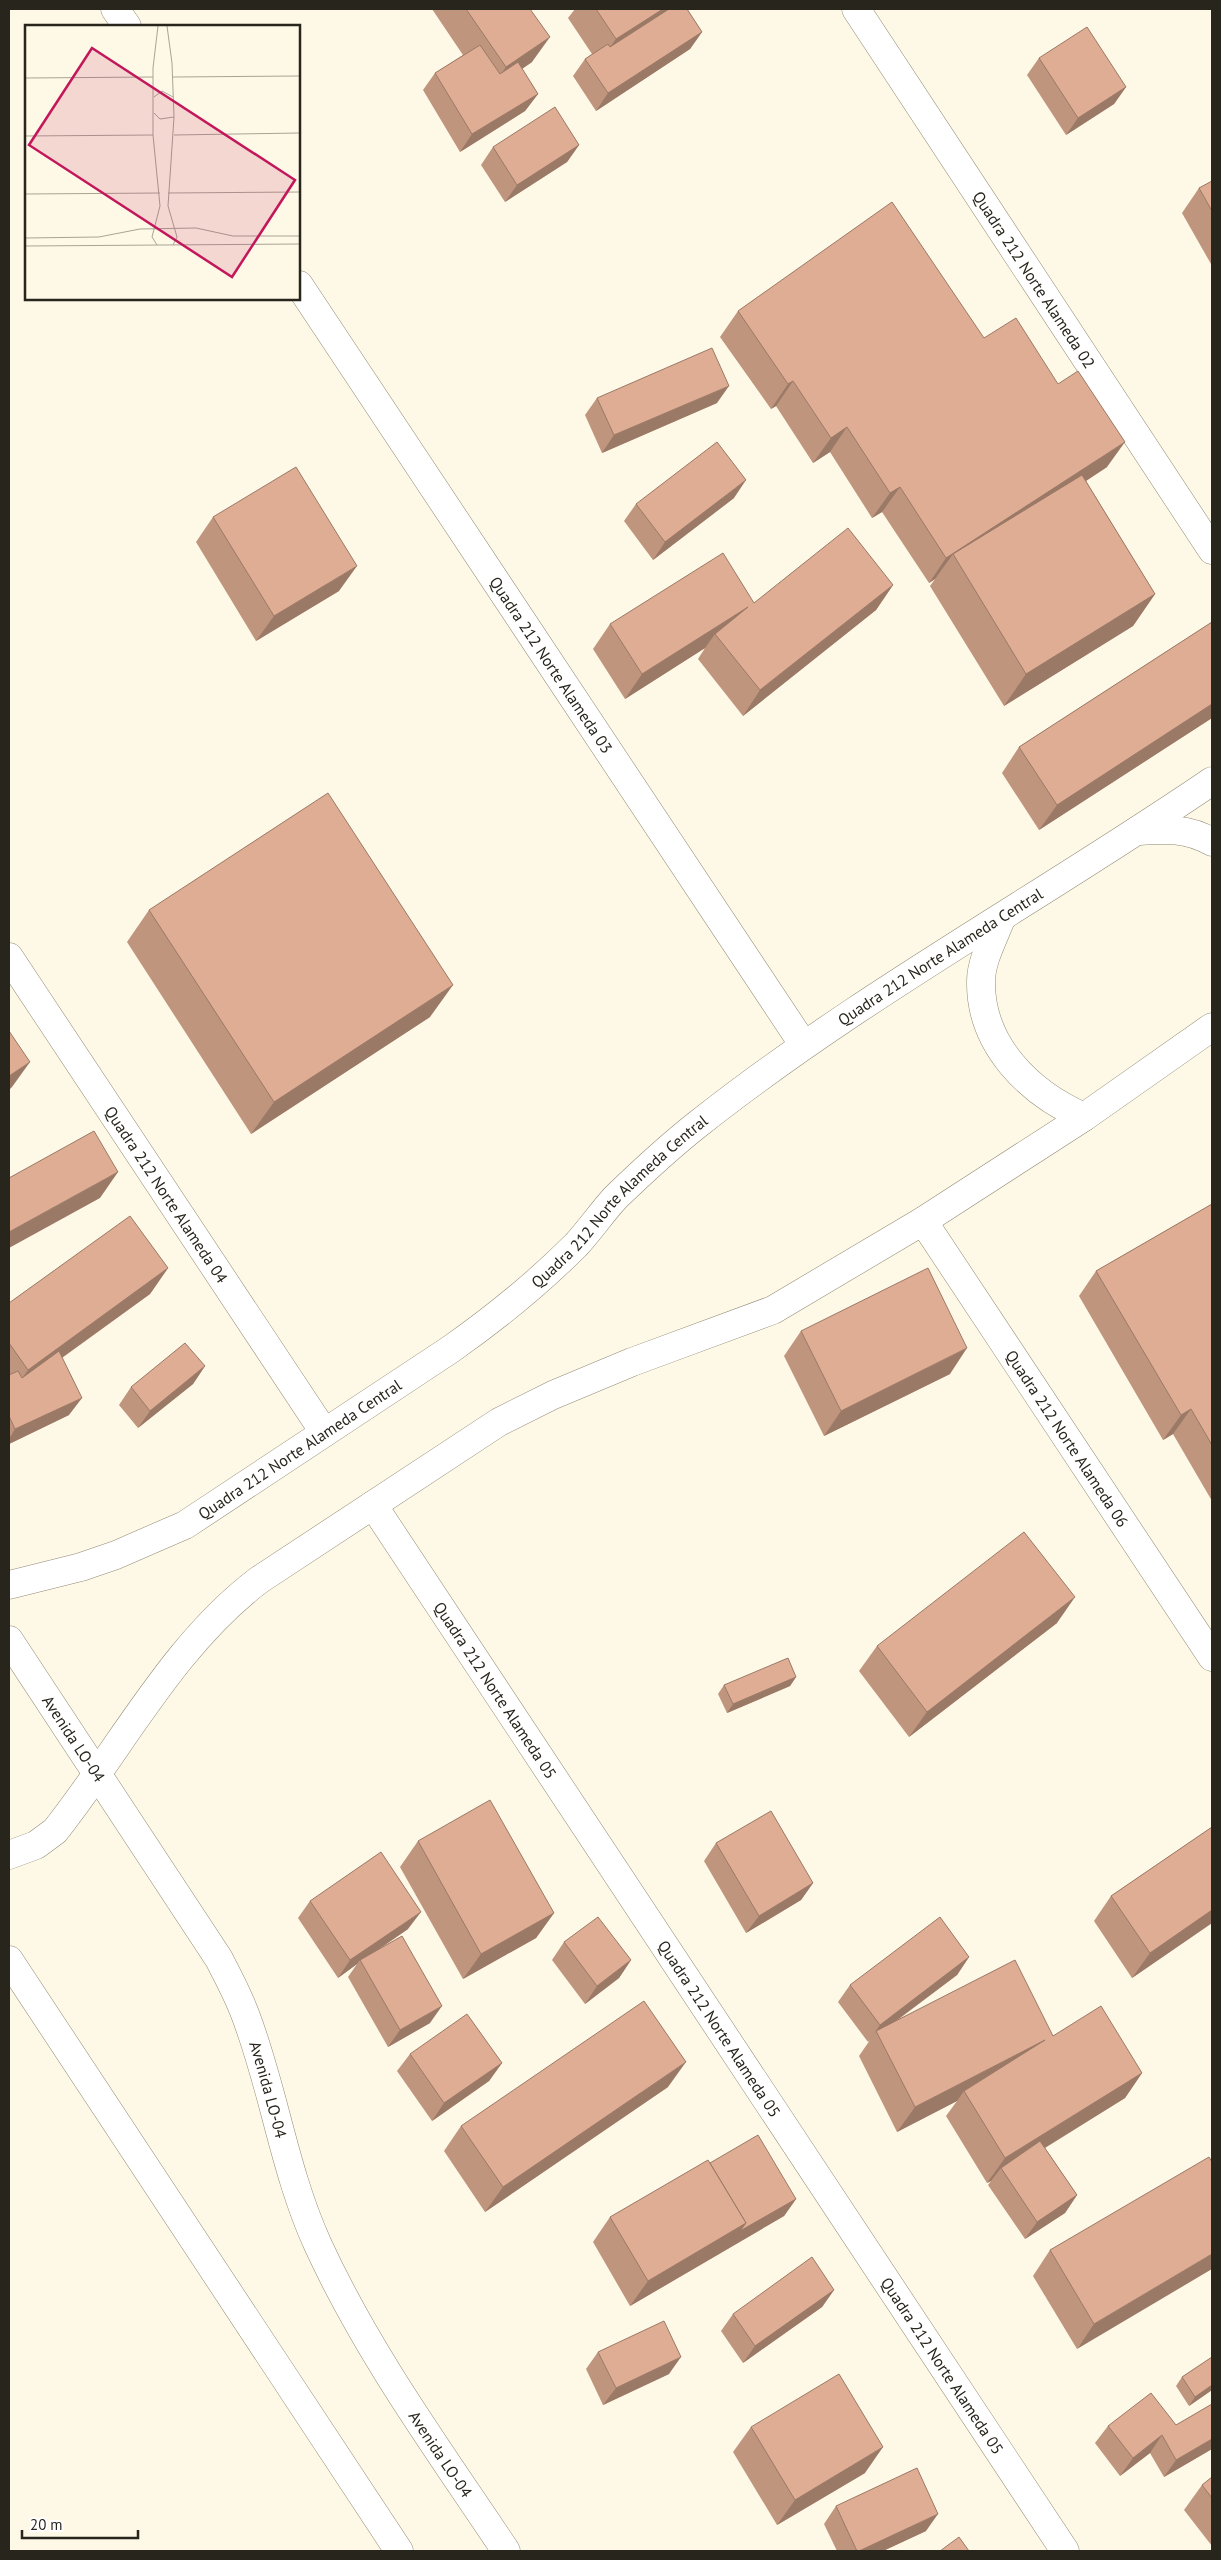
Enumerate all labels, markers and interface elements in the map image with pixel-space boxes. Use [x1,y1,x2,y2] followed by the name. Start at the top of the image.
[25,25,300,300] inset map
[969,187,1100,372] street label: Quadra 212 Norte Alameda 02
[485,573,617,757] street label: Quadra 212 Norte Alameda 03
[834,883,1047,1030] street label: Quadra 212 Norte Alameda Central
[101,1102,233,1287] street label: Quadra 212 Norte Alameda 04
[527,1110,712,1292] street label: Quadra 212 Norte Alameda Central
[1001,1346,1133,1531] street label: Quadra 212 Norte Alameda 06
[194,1374,405,1524] street label: Quadra 212 Norte Alameda Central
[430,1598,561,1782] street label: Quadra 212 Norte Alameda 05
[38,1691,110,1786] street label: Avenida LO-04
[654,1936,785,2121] street label: Quadra 212 Norte Alameda 05
[245,2039,291,2141] street label: Avenida LO-04
[877,2273,1008,2458] street label: Quadra 212 Norte Alameda 05
[405,2407,477,2501] street label: Avenida LO-04
[22,2508,139,2540] scale bar
[30,2515,63,2534] text: 20 m

